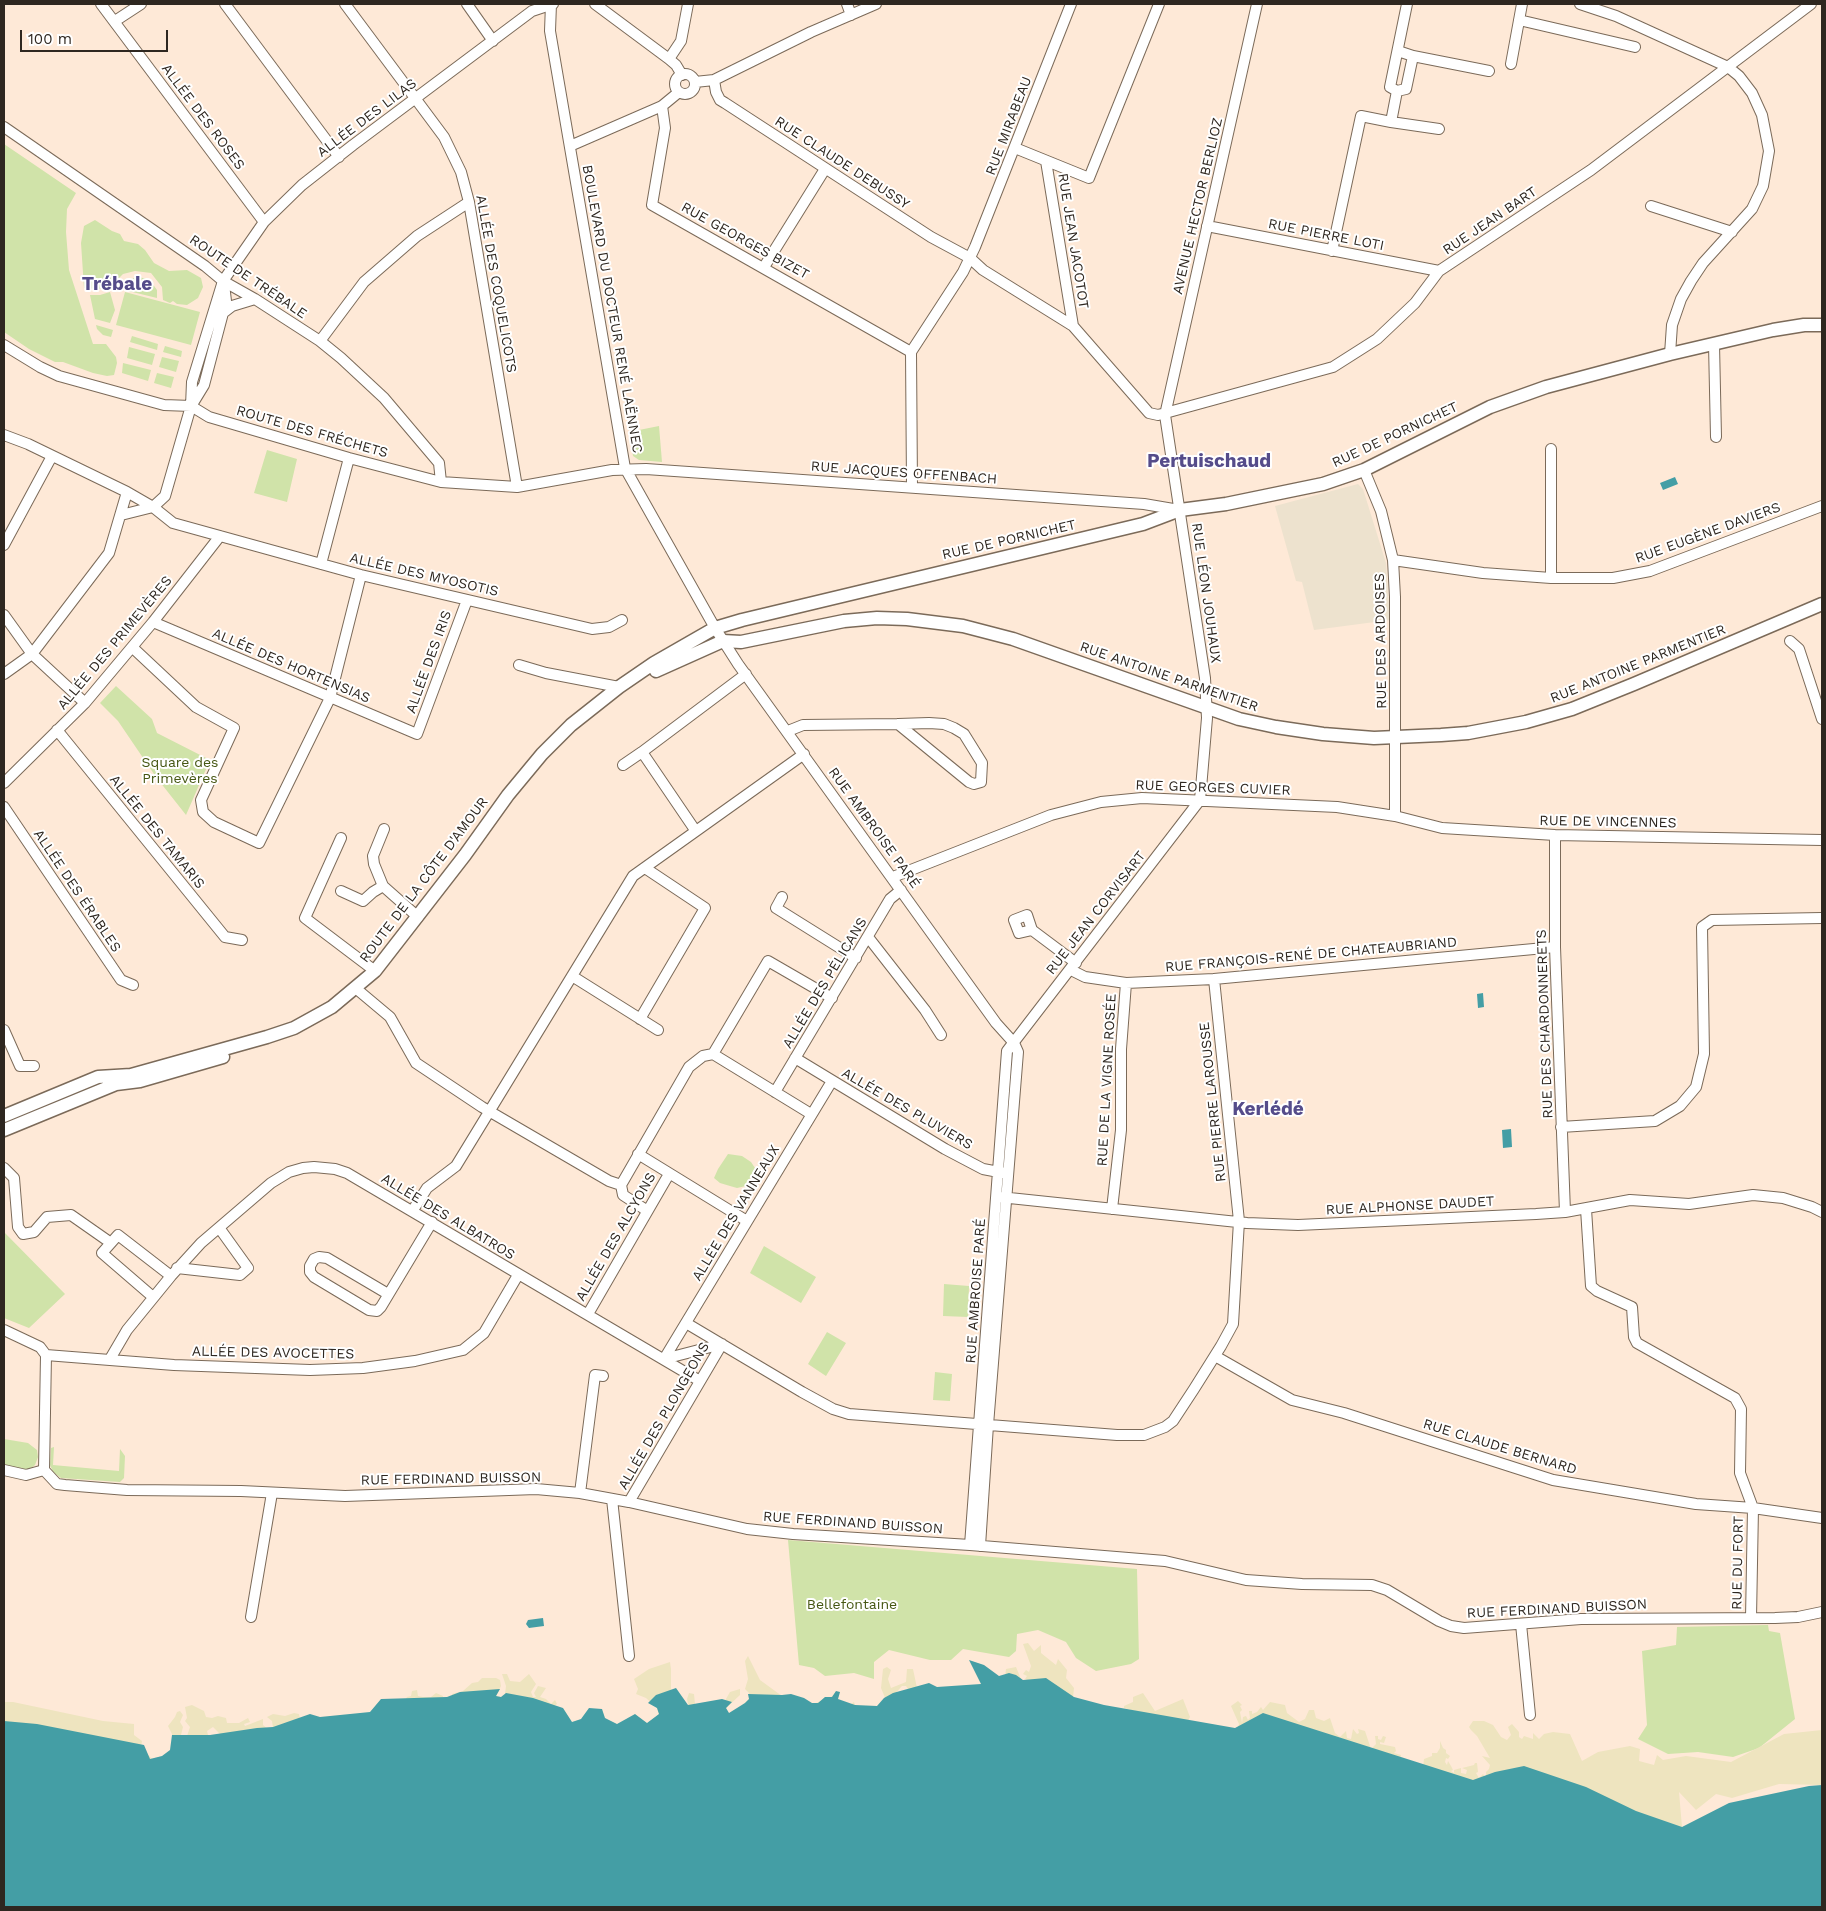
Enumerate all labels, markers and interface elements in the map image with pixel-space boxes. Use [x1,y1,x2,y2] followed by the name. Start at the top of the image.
[22,20,170,52] scale bar
[28,30,72,48] text: 100 m
[158,61,248,173] street label: ALLÉE DES ROSES
[982,74,1036,178] street label: RUE MIRABEAU
[314,75,420,161] street label: ALLÉE DES LILAS
[771,113,913,213] street label: RUE CLAUDE DEBUSSY
[1170,116,1226,296] street label: AVENUE HECTOR BERLIOZ
[578,164,646,454] street label: BOULEVARD DU DOCTEUR RENÉ LAËNNEC
[1054,172,1092,310] street label: RUE JEAN JACOTOT
[1440,183,1540,259] street label: RUE JEAN BART
[472,194,520,374] street label: ALLÉE DES COQUELICOTS
[678,199,812,283] street label: RUE GEORGES BIZET
[1267,216,1385,254] street label: RUE PIERRE LOTI
[186,232,310,322] street label: ROUTE DE TRÉBALE
[82,273,152,295] district label: Trébale
[1329,398,1461,472] street label: RUE DE PORNICHET
[234,402,390,462] street label: ROUTE DES FRÉCHETS
[1147,450,1271,472] district label: Pertuischaud
[810,458,998,488] street label: RUE JACQUES OFFENBACH
[1633,499,1783,567] street label: RUE EUGÈNE DAVIERS
[940,516,1078,564] street label: RUE DE PORNICHET
[1188,522,1224,664] street label: RUE LÉON JOUHAUX
[348,550,500,600] street label: ALLÉE DES MYOSOTIS
[54,573,176,713] street label: ALLÉE DES PRIMEVÈRES
[1371,573,1391,709] street label: RUE DES ARDOISES
[403,608,455,716] street label: ALLÉE DES IRIS
[1548,621,1728,707] street label: RUE ANTOINE PARMENTIER
[209,625,373,707] street label: ALLÉE DES HORTENSIAS
[1078,639,1260,715] street label: RUE ANTOINE PARMENTIER
[142,755,218,788] park label: Square des Primevères
[825,764,923,892] street label: RUE AMBROISE PARÉ
[106,772,208,892] street label: ALLÉE DES TAMARIS
[1135,777,1291,799] street label: RUE GEORGES CUVIER
[356,794,492,966] street label: ROUTE DE LA CÔTE D'AMOUR
[1539,812,1677,832] street label: RUE DE VINCENNES
[30,826,124,956] street label: ALLÉE DES ÉRABLES
[1043,848,1149,978] street label: RUE JEAN CORVISART
[779,915,871,1051] street label: ALLÉE DES PÉLICANS
[1533,929,1557,1119] street label: RUE DES CHARDONNERETS
[1164,934,1458,976] street label: RUE FRANÇOIS-RENÉ DE CHATEAUBRIAND
[1094,993,1120,1167] street label: RUE DE LA VIGNE ROSÉE
[1196,1021,1230,1183] street label: RUE PIERRE LAROUSSE
[839,1065,975,1153] street label: ALLÉE DES PLUVIERS
[1232,1098,1304,1120] district label: Kerlédé
[689,1142,783,1284] street label: ALLÉE DES VANNEAUX
[378,1170,518,1264] street label: ALLÉE DES ALBATROS
[572,1170,660,1304] street label: ALLÉE DES ALCYONS
[1325,1193,1495,1219] street label: RUE ALPHONSE DAUDET
[963,1218,989,1364] street label: RUE AMBROISE PARÉ
[615,1339,713,1493] street label: ALLÉE DES PLONGEONS
[192,1343,354,1363] street label: ALLÉE DES AVOCETTES
[1421,1416,1579,1478] street label: RUE CLAUDE BERNARD
[361,1469,541,1489] street label: RUE FERDINAND BUISSON
[762,1508,944,1538] street label: RUE FERDINAND BUISSON
[1729,1516,1747,1610] street label: RUE DU FORT
[1466,1596,1648,1622] street label: RUE FERDINAND BUISSON
[807,1597,897,1613] park label: Bellefontaine

